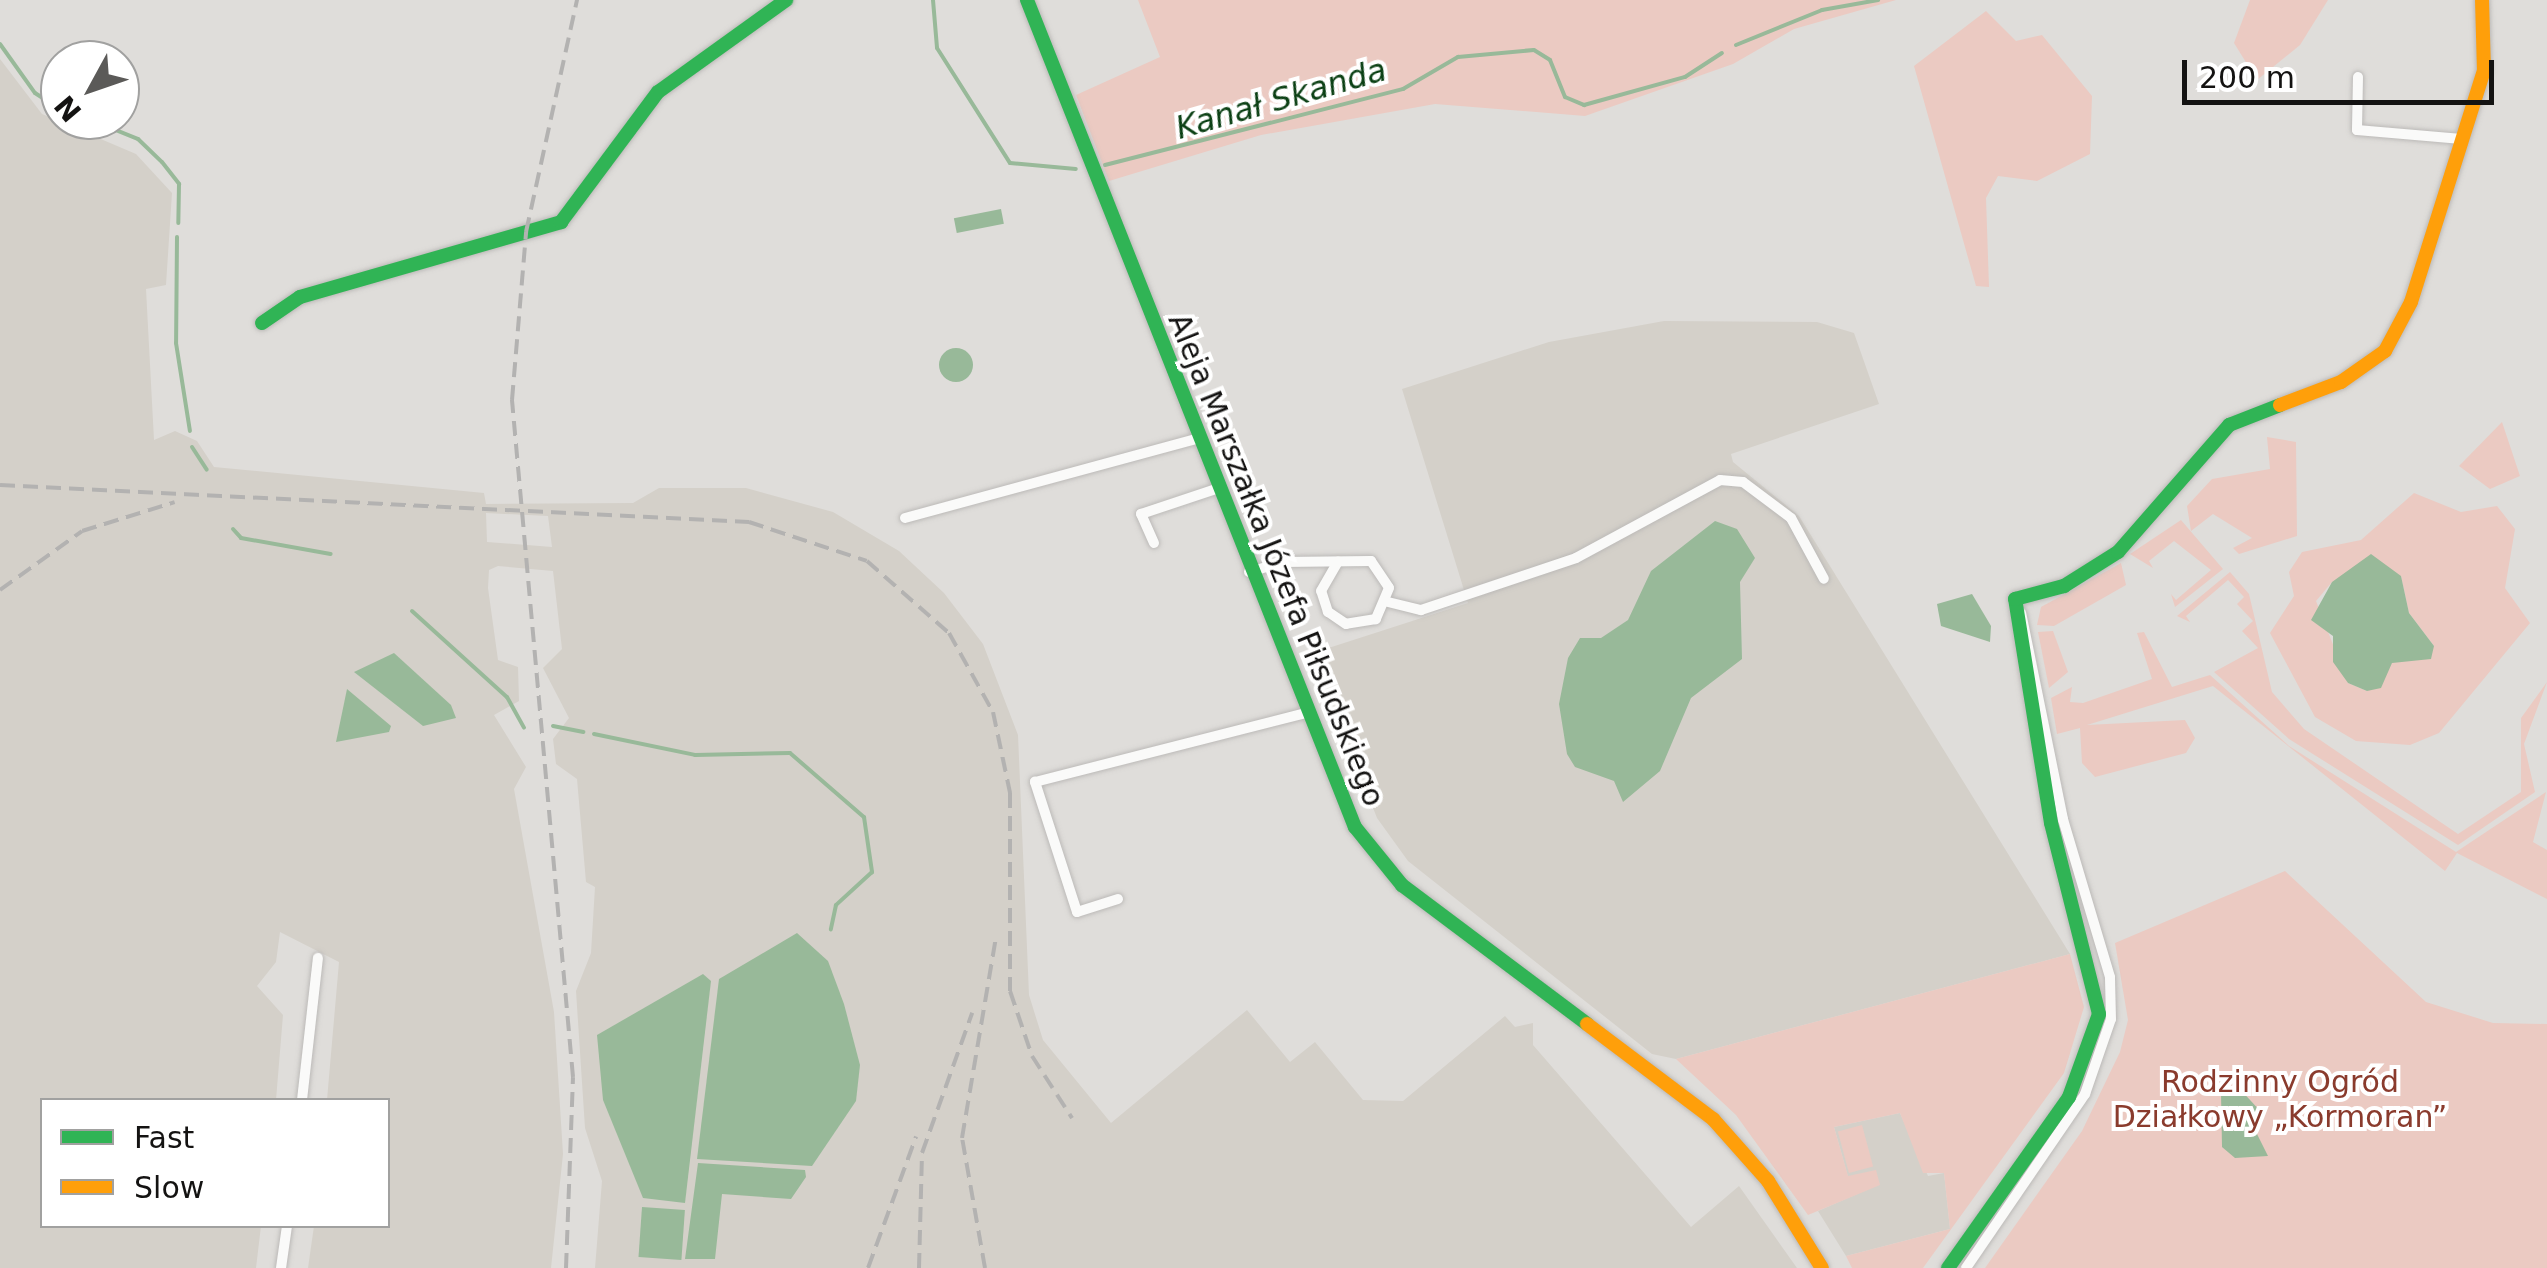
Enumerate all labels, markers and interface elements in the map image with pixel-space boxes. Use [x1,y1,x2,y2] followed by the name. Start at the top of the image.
[40,40,140,140] north arrow
[2187,40,2500,102] scale bar
[1171,51,1391,147] water label: Kanał Skanda
[2199,60,2295,95] text: 200 m
[48,89,88,128] text: N
[1160,308,1392,812] street label: Aleja Marszałka Józefa Piłsudskiego
[2113,1064,2447,1134] park label: Rodzinny Ogród Działkowy „Kormoran”
[40,1098,390,1228] legend
[134,1120,194,1155] text: Fast
[134,1170,204,1205] text: Slow

